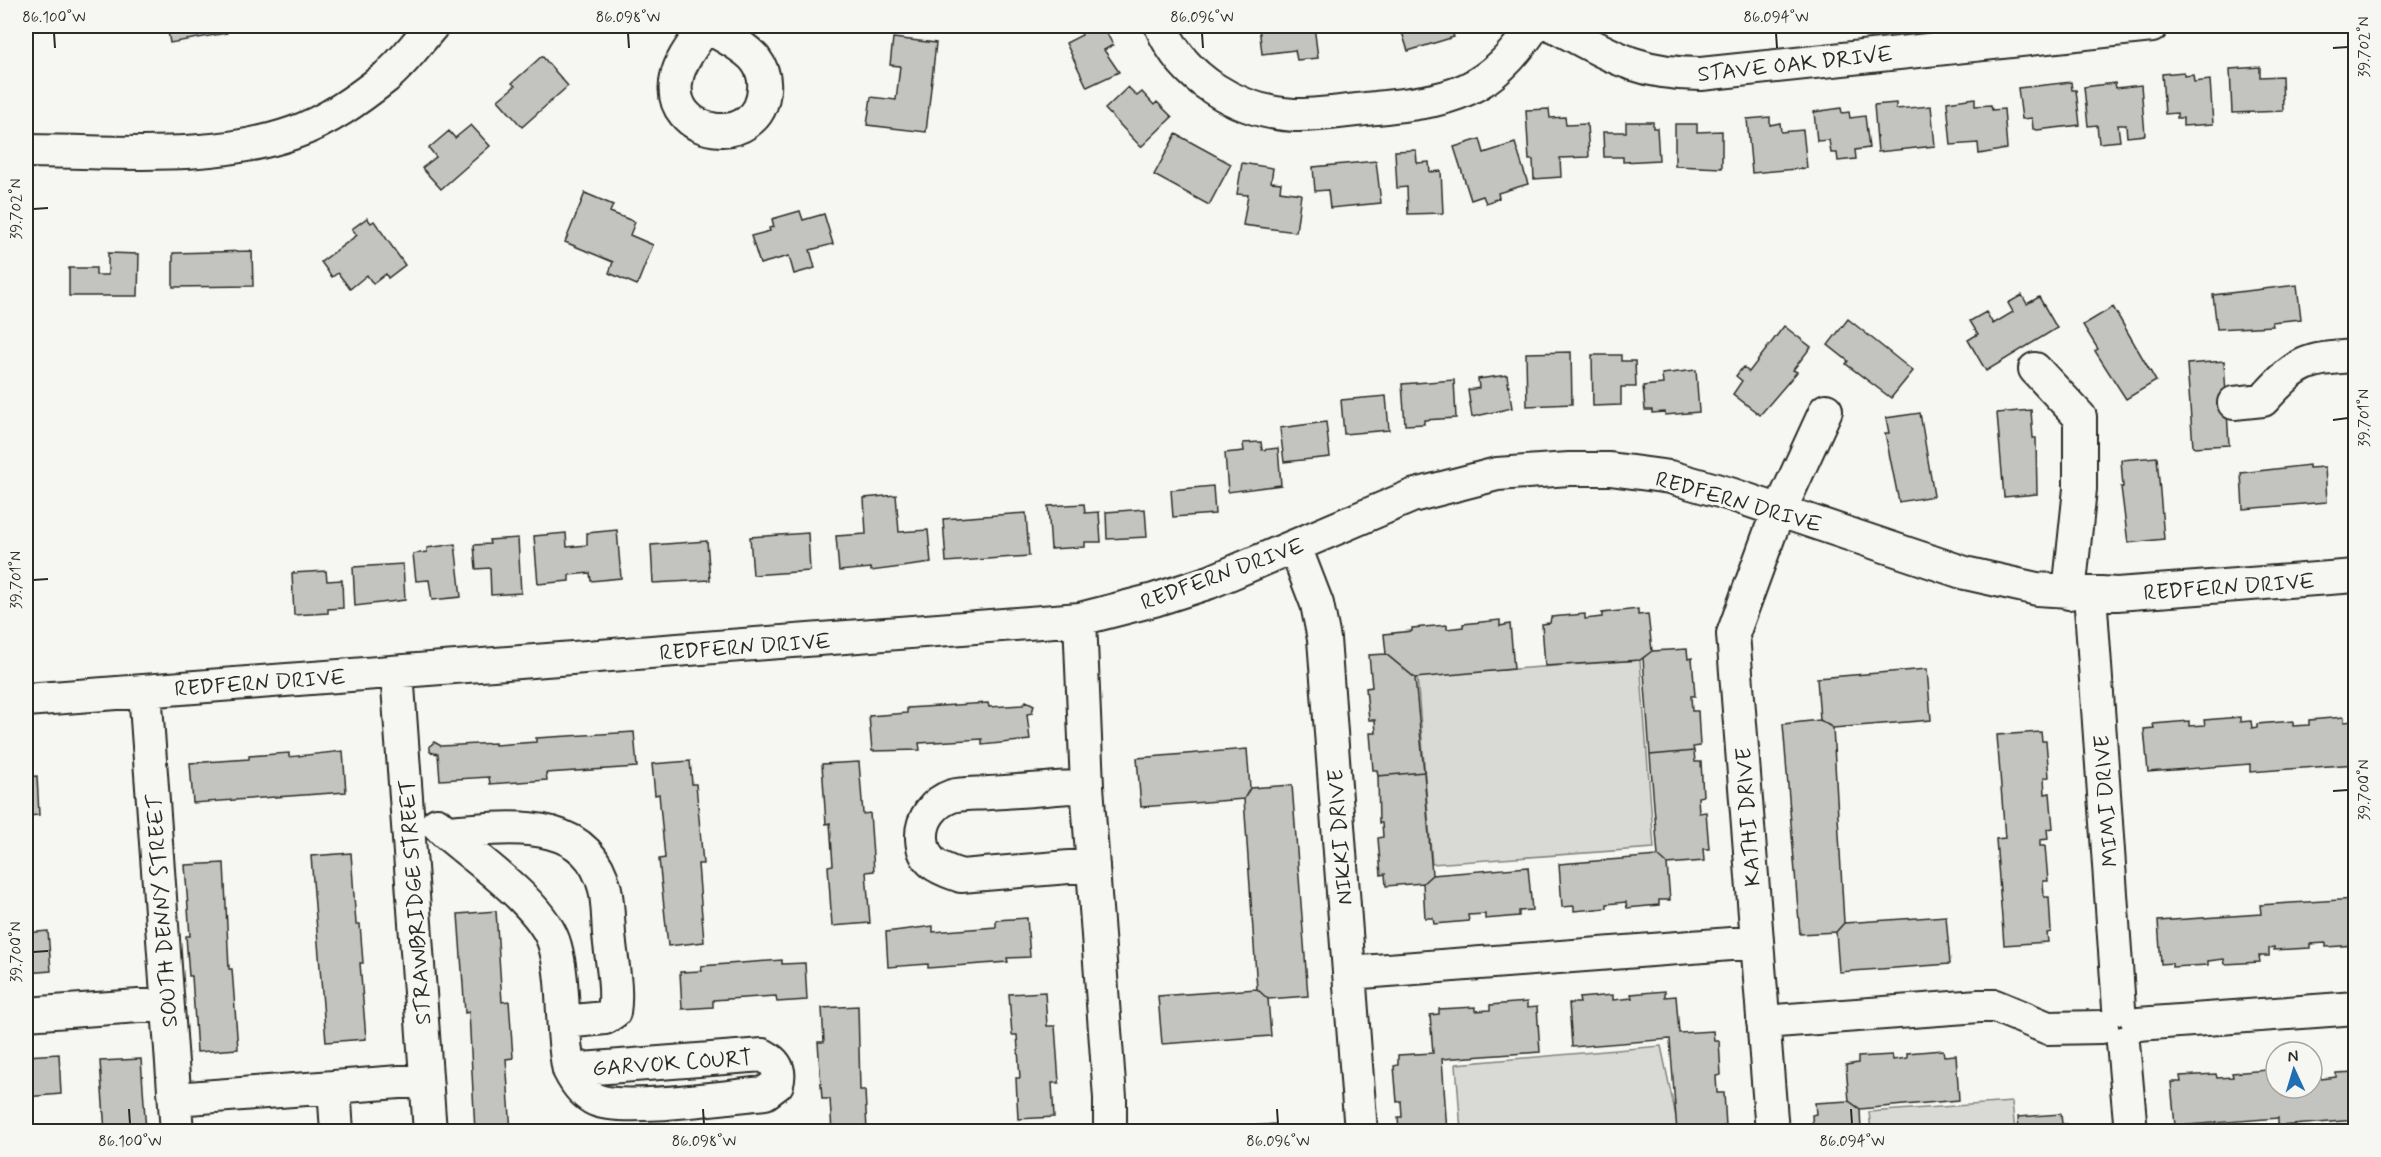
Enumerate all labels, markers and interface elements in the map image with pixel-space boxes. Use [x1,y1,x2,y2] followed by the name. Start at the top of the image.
[22,8,86,28] text: 86.100°W
[596,8,660,28] text: 86.098°W
[1170,8,1234,28] text: 86.096°W
[1743,8,1809,28] text: 86.094°W
[2355,17,2375,77] text: 39.702°N
[1696,41,1894,89] street label: STAVE OAK DRIVE
[7,179,27,239] text: 39.702°N
[2355,389,2375,447] text: 39.701°N
[1652,466,1825,540] street label: REDFERN DRIVE
[1137,532,1308,617] street label: REDFERN DRIVE
[7,551,27,609] text: 39.701°N
[2143,568,2316,608] street label: REDFERN DRIVE
[659,628,832,668] street label: REDFERN DRIVE
[174,664,347,704] street label: REDFERN DRIVE
[2088,734,2126,868] street label: MIMI DRIVE
[1730,746,1768,887] street label: KATHI DRIVE
[2355,759,2375,821] text: 39.700°N
[1322,768,1360,906] street label: NIKKI DRIVE
[393,778,439,1026] street label: STRAWBRIDGE STREET
[141,792,185,1028] street label: SOUTH DENNY STREET
[7,921,27,983] text: 39.700°N
[2264,1040,2324,1100] north arrow
[591,1044,753,1084] street label: GARVOK COURT
[2287,1046,2299,1067] text: N
[98,1132,162,1152] text: 86.100°W
[672,1132,736,1152] text: 86.098°W
[1246,1132,1310,1152] text: 86.096°W
[1819,1132,1885,1152] text: 86.094°W

